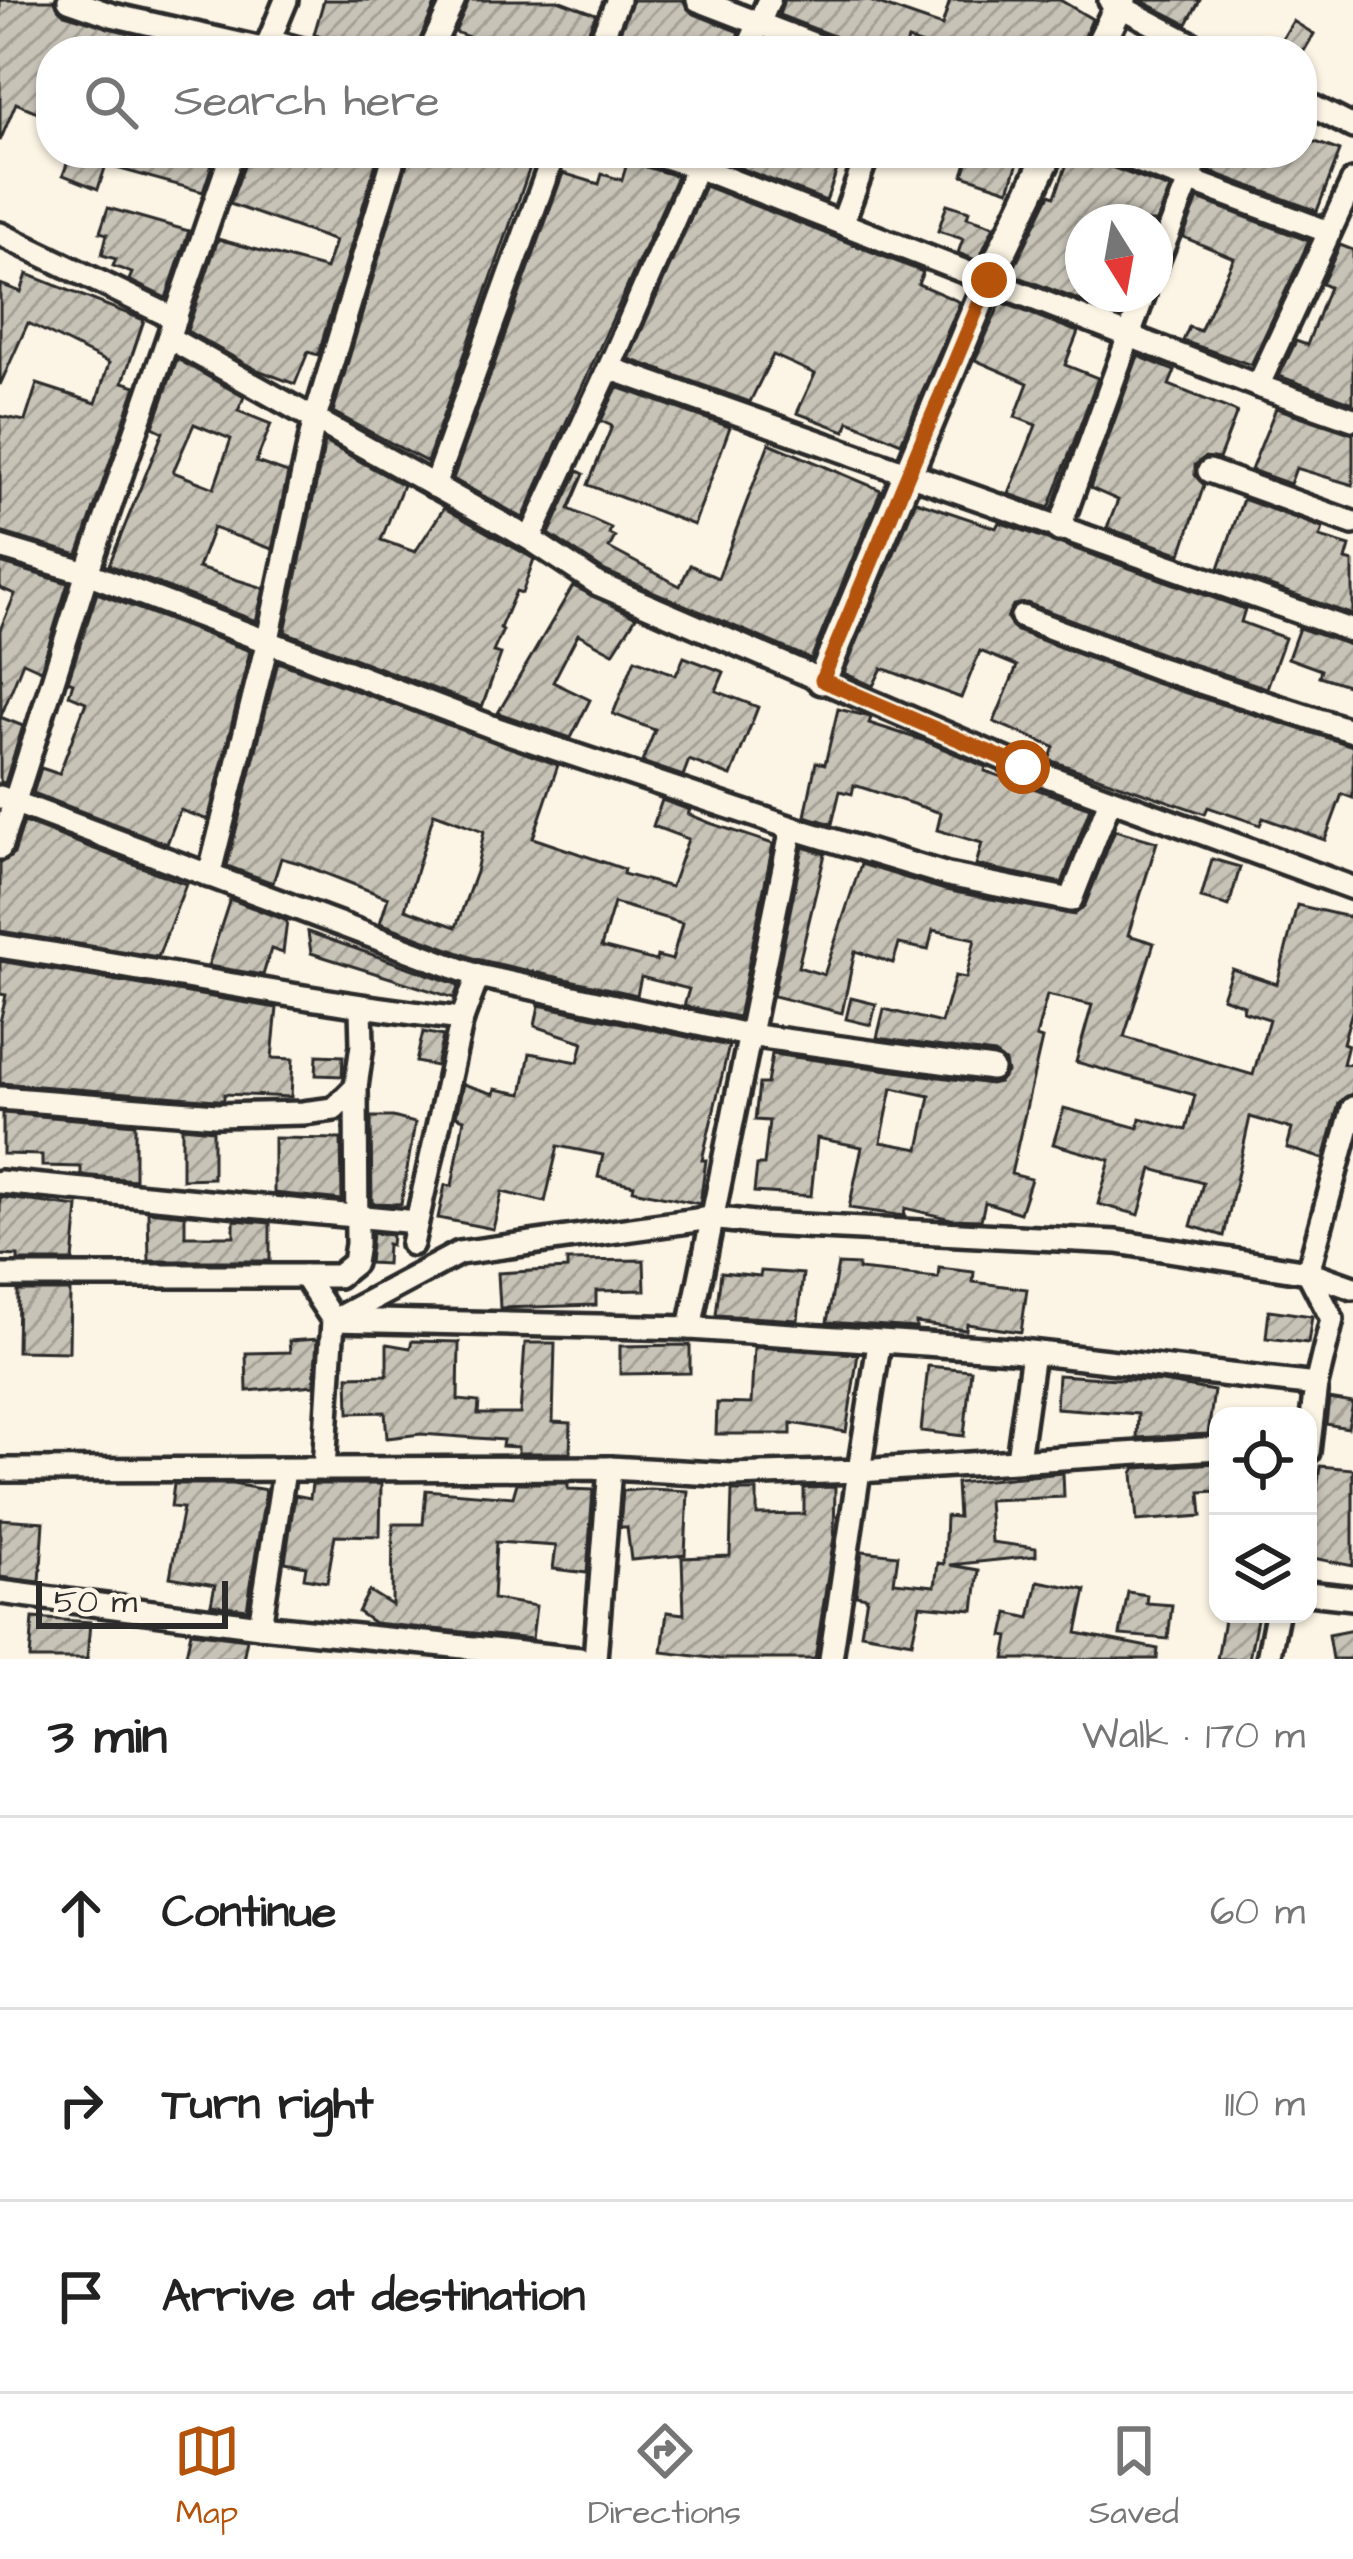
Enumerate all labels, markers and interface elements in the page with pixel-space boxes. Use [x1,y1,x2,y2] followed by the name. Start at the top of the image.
[36,36,1317,168] search box
[78,69,144,135] icon: search
[174,71,440,133] text: Search here
[1065,204,1173,312] north arrow
[962,253,1016,307] route end
[996,740,1050,794] route start
[1209,1407,1317,1623] map controls
[1209,1407,1317,1515] button: locate
[1209,1515,1317,1623] button: layers
[36,1575,228,1628] scale bar
[54,1579,137,1625] text: 50 m
[48,1702,167,1773] text: 3 min
[1082,1710,1305,1764] text: Walk · 170 m
[48,1880,114,1946] icon: ahead
[162,1882,336,1944] text: Continue
[1210,1886,1305,1940] text: 60 m
[48,2072,114,2138] icon: right
[162,2074,374,2136] text: Turn right
[1224,2078,1305,2132] text: 110 m
[48,2264,114,2330] icon: arrive
[162,2266,585,2328] text: Arrive at destination
[174,2418,240,2536] tab: Map
[588,2418,741,2536] tab: Directions
[1089,2418,1179,2536] tab: Saved

